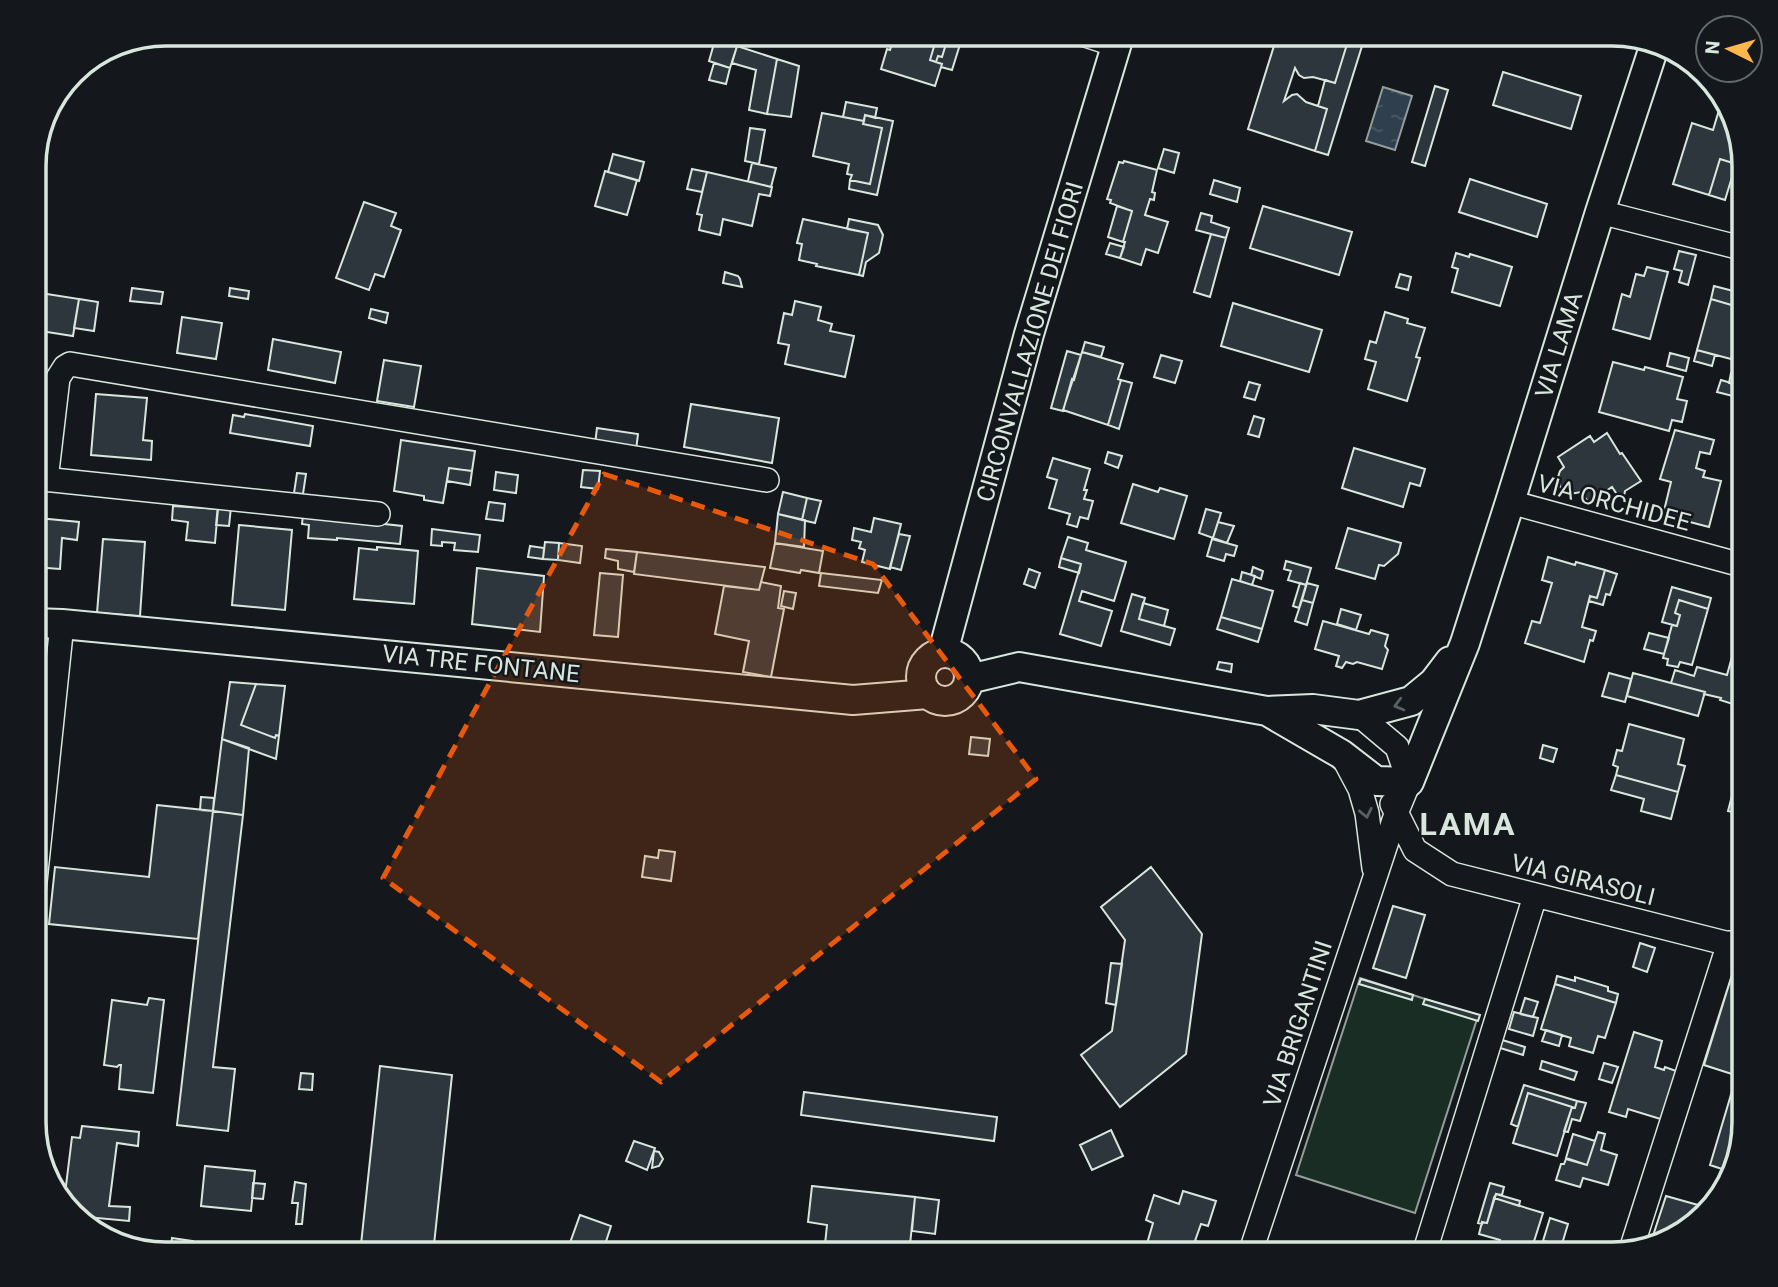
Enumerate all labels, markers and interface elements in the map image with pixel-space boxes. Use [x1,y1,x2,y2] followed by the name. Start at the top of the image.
[1694,14,1764,84] north arrow
[1701,40,1725,55] text: N
[971,179,1089,505] street label: CIRCONVALLAZIONE DEI FIORI
[1530,288,1588,401] street label: VIA LAMA
[1534,469,1694,537] street label: VIA ORCHIDEE
[381,640,581,688] street label: VIA TRE FONTANE
[1393,697,1405,711] one-way arrow
[1420,805,1516,843] district label: LAMA
[1357,806,1372,818] one-way arrow
[1508,849,1658,911] street label: VIA GIRASOLI
[1258,937,1338,1111] street label: VIA BRIGANTINI

